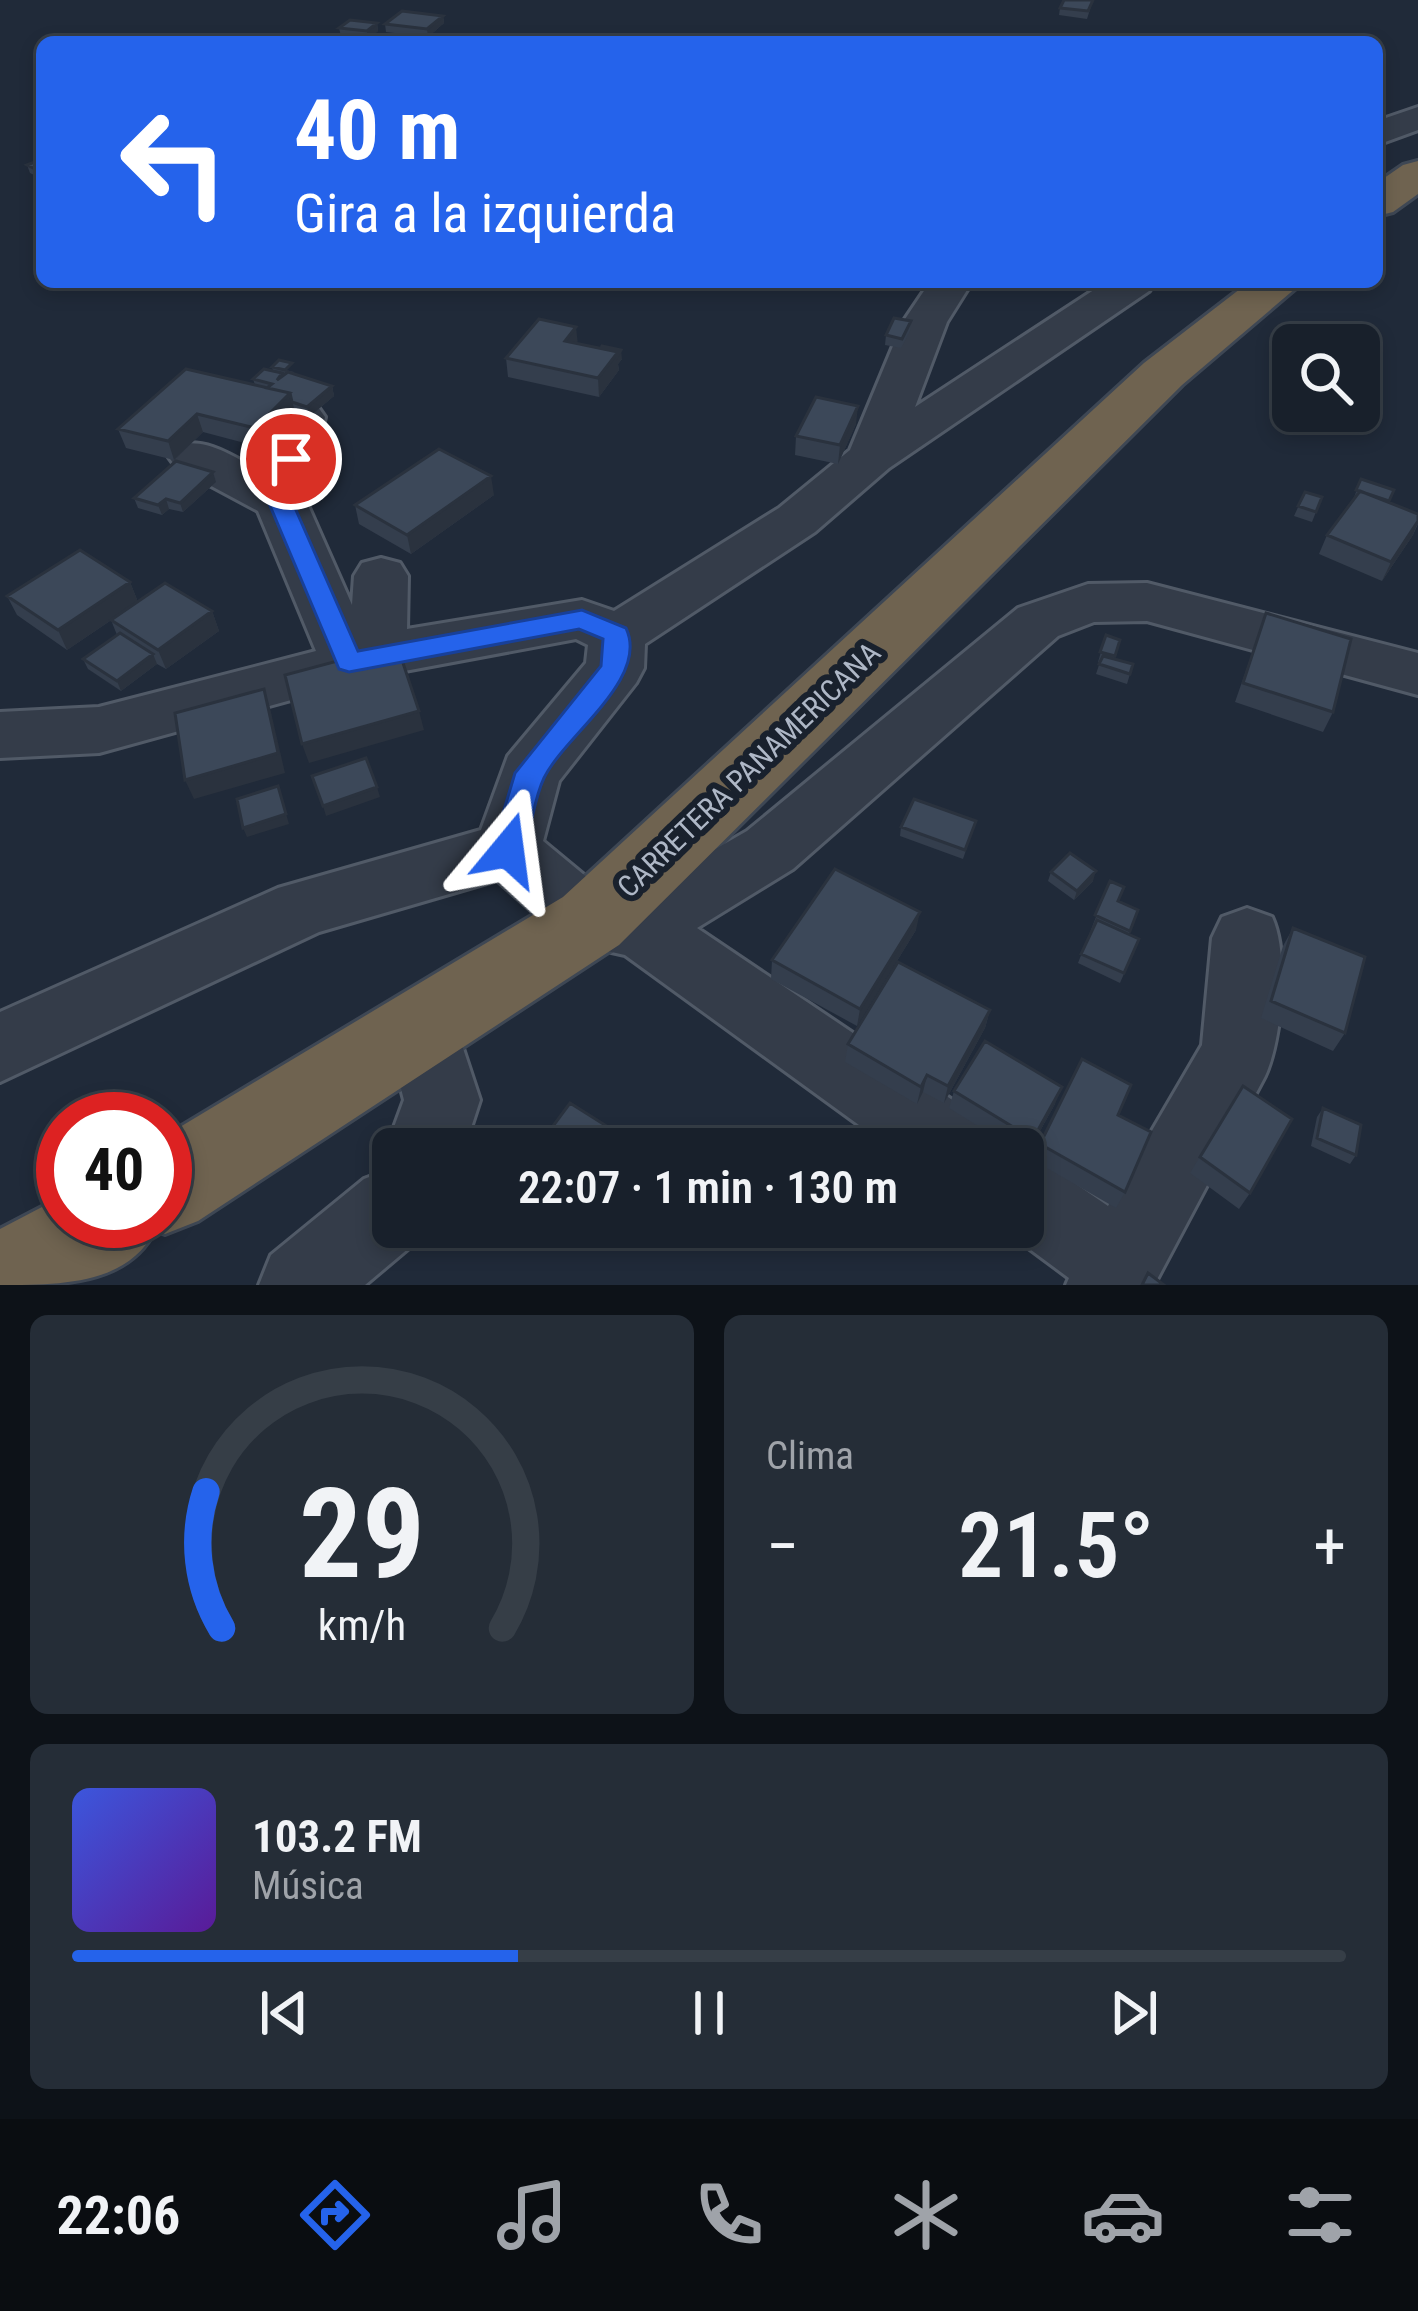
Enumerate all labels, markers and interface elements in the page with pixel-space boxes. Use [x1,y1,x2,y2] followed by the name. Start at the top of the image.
[294,81,461,180] text: 40 m
[96,84,252,240] icon: left
[294,182,676,245] text: Gira a la izquierda
[1272,324,1380,432] map controls
[1272,324,1380,432] button: search
[240,408,342,510] pin
[258,426,324,492] icon: arrive
[610,635,887,904] street label: CARRETERA PANAMERICANA
[445,787,571,913] position arrow
[36,1092,192,1248] speed limit sign: 40
[518,1161,898,1214] text: 22:07 · 1 min · 130 m
[766,1433,854,1479] text: Clima
[299,1461,425,1607] text: 29
[958,1494,1154,1599] text: 21.5°
[766,1508,799,1585] text: −
[1313,1508,1346,1585] text: +
[318,1599,406,1649] text: km/h
[252,1810,422,1863] text: 103.2 FM
[252,1863,364,1909] text: Música
[251,1980,317,2046] icon: previous
[676,1980,742,2046] icon: pause
[1101,1980,1167,2046] icon: next
[293,2173,377,2257] icon: directions
[490,2173,574,2257] icon: music
[687,2173,771,2257] icon: phone
[884,2173,968,2257] icon: climate
[1081,2173,1165,2257] icon: car
[1278,2173,1362,2257] icon: filters
[56,2184,180,2247] text: 22:06

